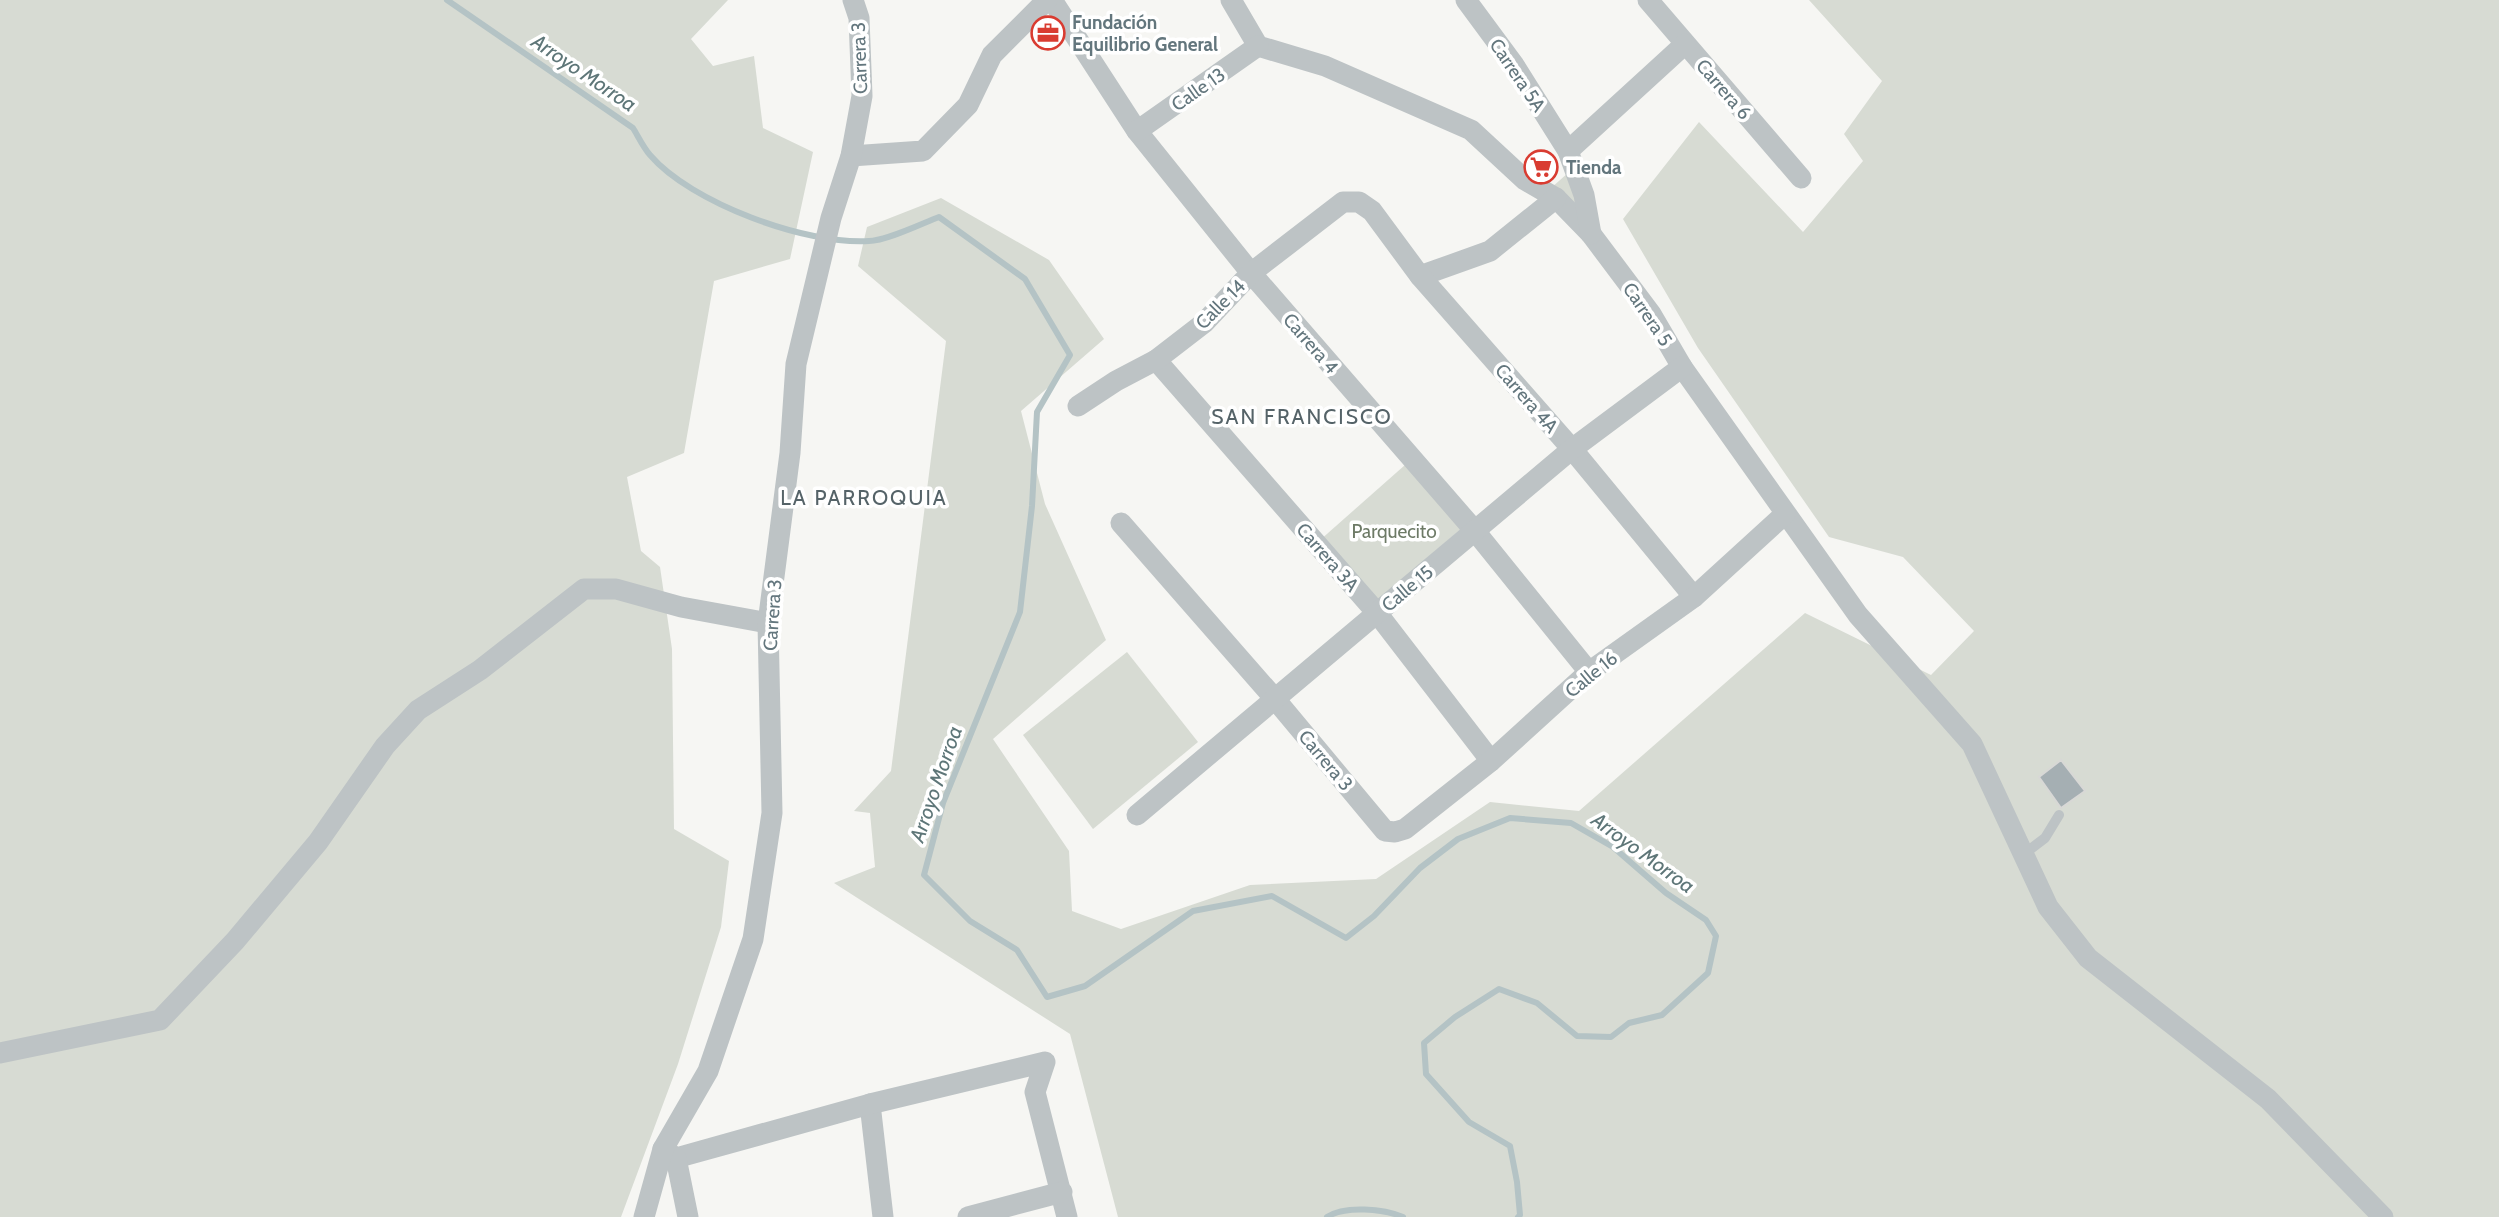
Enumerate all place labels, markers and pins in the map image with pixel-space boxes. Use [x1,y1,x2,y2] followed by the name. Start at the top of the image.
[1072,11,1218,56] place label: Fundación Equilibrio General
[1029,14,1067,52] office icon: Fundación Equilibrio General
[1522,148,1560,186] supermarket icon: Tienda
[1566,156,1622,179] place label: Tienda

